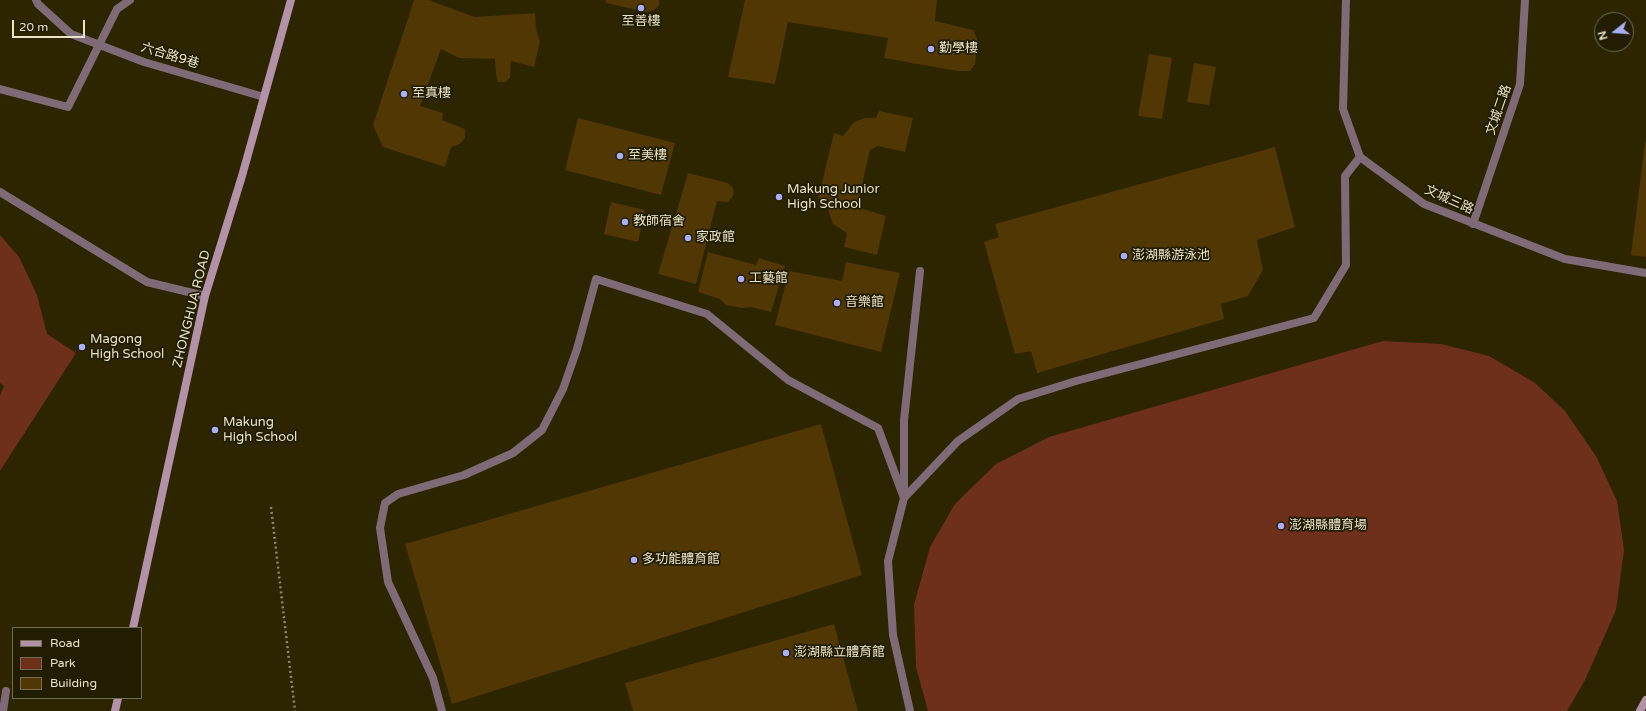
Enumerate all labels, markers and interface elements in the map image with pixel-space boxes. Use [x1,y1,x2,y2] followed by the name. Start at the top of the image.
[636,3,646,13] marker: 至善樓
[14,12,87,38] scale bar
[1594,12,1634,52] north arrow
[622,14,660,30] place label: 至善樓
[19,20,48,34] text: 20 m
[1595,29,1611,41] text: N
[139,40,201,72] street label: 六合路9巷
[939,41,978,57] place label: 勤學樓
[926,44,936,54] marker: 勤學樓
[1483,83,1515,137] street label: 文城二路
[412,86,451,102] place label: 至真樓
[399,89,409,99] marker: 至真樓
[628,148,667,164] place label: 至美樓
[615,151,625,161] marker: 至美樓
[787,182,879,213] place label: Makung Junior High School
[1422,182,1476,218] street label: 文城三路
[774,192,784,202] marker: Makung Junior High School
[633,214,685,230] place label: 教師宿舍
[620,217,630,227] marker: 教師宿舍
[696,230,735,246] place label: 家政館
[683,233,693,243] marker: 家政館
[1132,248,1210,264] place label: 澎湖縣游泳池
[170,249,214,369] street label: ZHONGHUA ROAD
[1119,251,1129,261] marker: 澎湖縣游泳池
[749,271,788,287] place label: 工藝館
[736,274,746,284] marker: 工藝館
[845,295,884,311] place label: 音樂館
[832,298,842,308] marker: 音樂館
[90,332,164,363] place label: Magong High School
[77,342,87,352] marker: Magong High School
[223,415,297,446] place label: Makung High School
[210,425,220,435] marker: Makung High School
[1289,518,1367,534] place label: 澎湖縣體育場
[1276,521,1286,531] marker: 澎湖縣體育場
[642,552,720,568] place label: 多功能體育館
[629,555,639,565] marker: 多功能體育館
[12,627,142,699] legend
[50,636,80,650] text: Road
[794,645,885,661] place label: 澎湖縣立體育館
[781,648,791,658] marker: 澎湖縣立體育館
[50,656,76,670] text: Park
[50,676,97,690] text: Building

